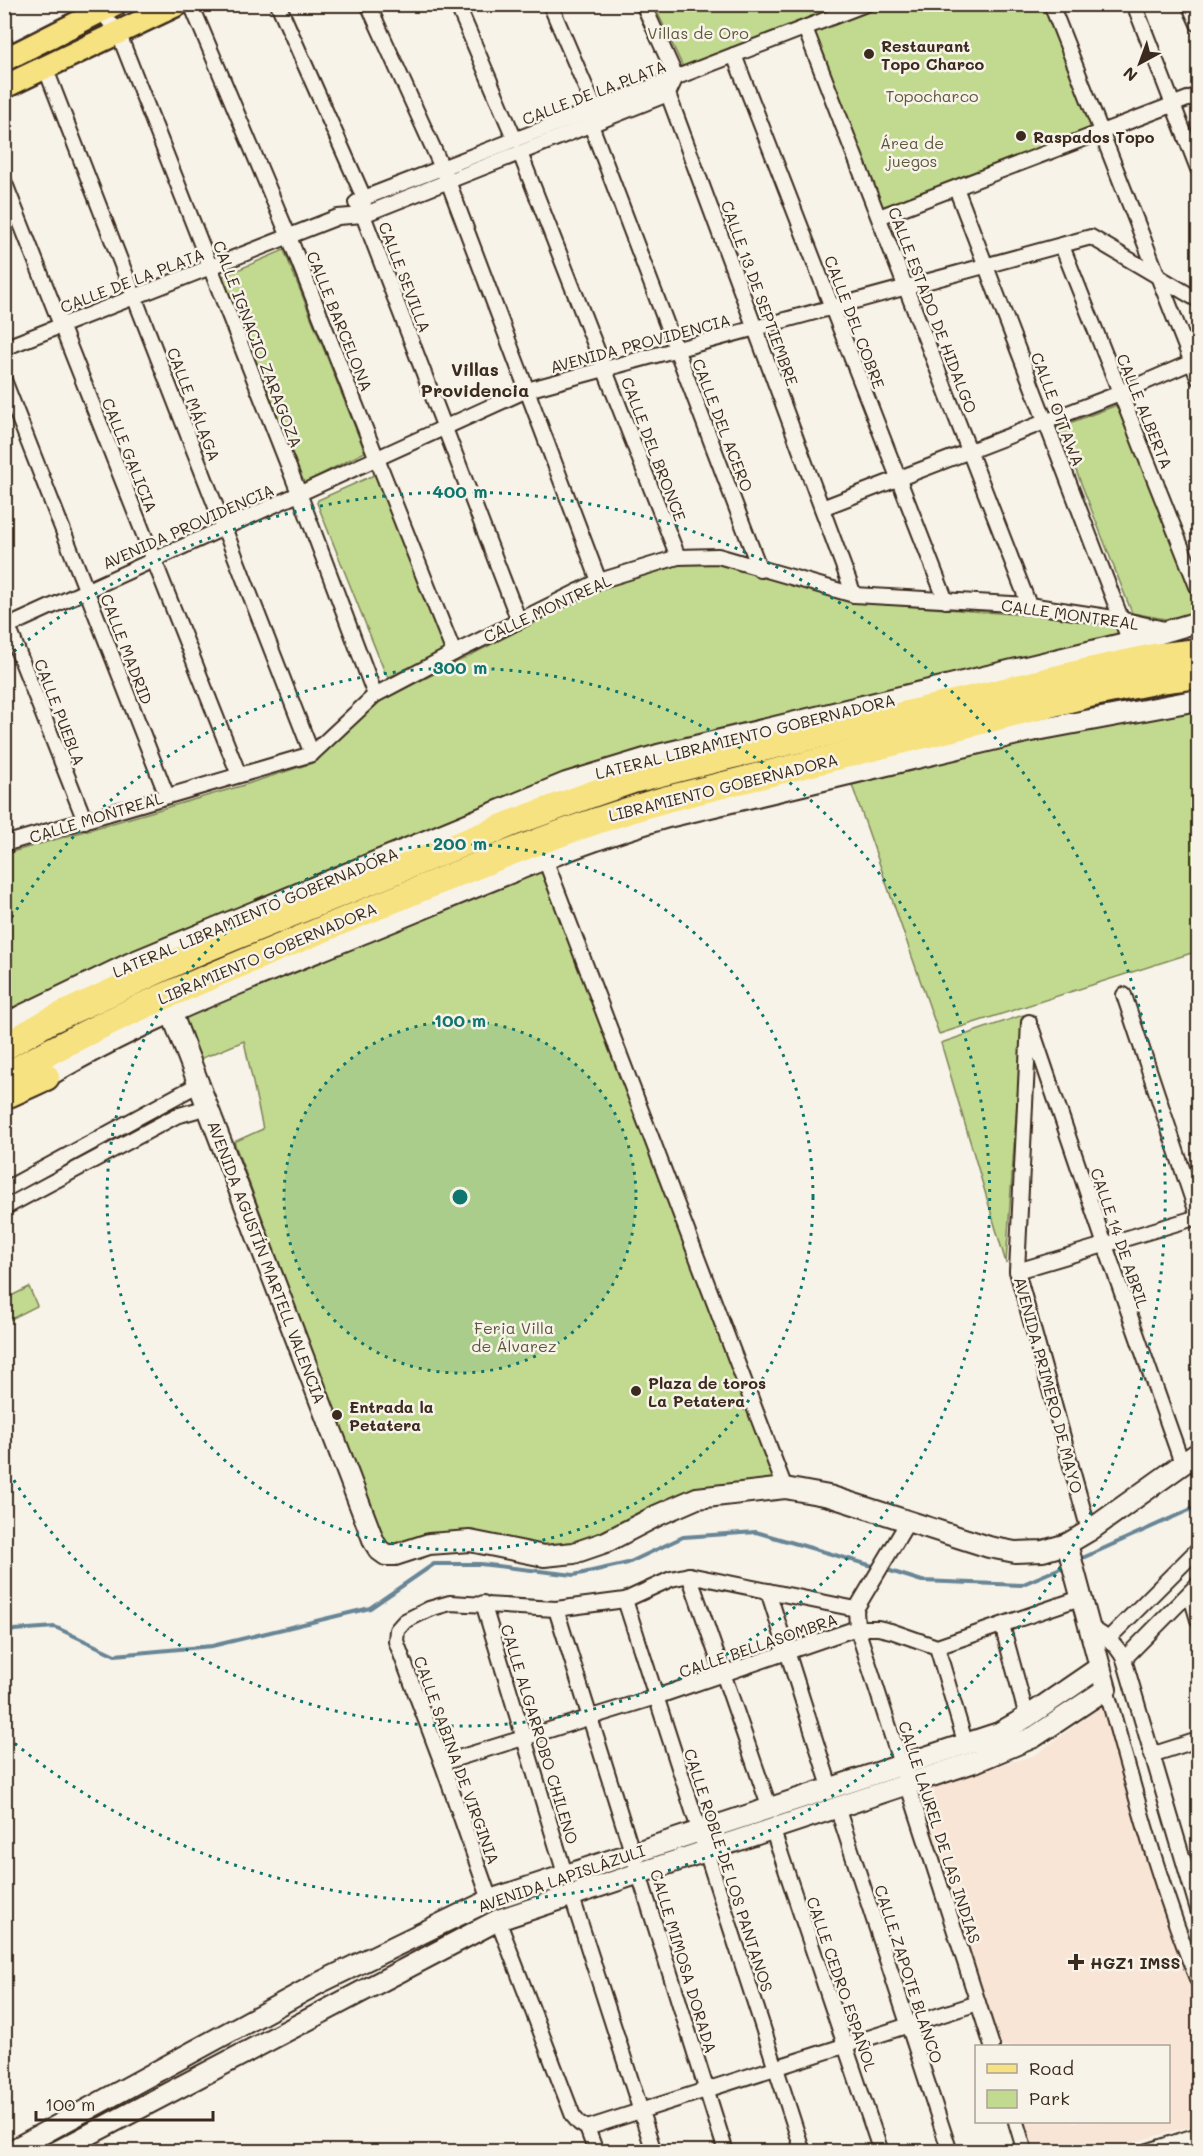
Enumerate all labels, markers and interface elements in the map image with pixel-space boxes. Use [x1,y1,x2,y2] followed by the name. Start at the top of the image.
[647,22,749,43] park label: Villas de Oro
[1110,33,1170,93] north arrow
[881,35,985,74] place label: Restaurant Topo Charco
[862,47,876,61] marker: Restaurant Topo Charco
[519,55,669,129] street label: CALLE DE LA PLATA
[1118,63,1141,87] text: N
[885,85,979,106] park label: Topocharco
[1033,126,1155,147] place label: Raspados Topo
[1014,129,1028,143] marker: Raspados Topo
[880,132,944,171] park label: Área de juegos
[717,197,803,389] street label: CALLE 13 DE SEPTIEMBRE
[884,204,982,416] street label: CALLE ESTADO DE HIDALGO
[374,219,436,335] street label: CALLE SEVILLA
[209,237,307,451] street label: CALLE IGNACIO ZARAGOZA
[57,243,207,317] street label: CALLE DE LA PLATA
[302,248,378,394] street label: CALLE BARCELONA
[820,253,890,391] street label: CALLE DEL COBRE
[548,309,732,377] street label: AVENIDA PROVIDENCIA
[163,344,225,464] street label: CALLE MÁLAGA
[1027,349,1089,469] street label: CALLE OTTAWA
[1112,350,1178,472] street label: CALLE ALBERTA
[688,355,758,495] street label: CALLE DEL ACERO
[421,357,529,402] district label: Villas Providencia
[617,374,691,524] street label: CALLE DEL BRONCE
[98,395,162,515] street label: CALLE GALICIA
[99,479,277,573] street label: AVENIDA PROVIDENCIA
[432,479,488,503] text: 400 m
[480,569,615,647] street label: CALLE MONTREAL
[96,591,158,707] street label: CALLE MADRID
[1000,594,1141,634] street label: CALLE MONTREAL
[433,655,487,679] text: 300 m
[30,656,90,768] street label: CALLE PUEBLA
[593,689,897,783] street label: LATERAL LIBRAMIENTO GOBERNADORA
[606,748,840,826] street label: LIBRAMIENTO GOBERNADORA
[27,787,166,847] street label: CALLE MONTREAL
[433,831,487,855] text: 200 m
[109,843,401,981] street label: LATERAL LIBRAMIENTO GOBERNADORA
[155,898,379,1008] street label: LIBRAMIENTO GOBERNADORA
[434,1008,486,1032] text: 100 m
[203,1117,331,1407] street label: AVENIDA AGUSTÍN MARTELL VALENCIA
[1086,1165,1154,1312] street label: CALLE 14 DE ABRIL
[450,1187,470,1207] centre of rings
[1010,1274,1088,1496] street label: AVENIDA PRIMERO DE MAYO
[471,1317,557,1356] park label: Feria Villa de Álvarez
[648,1372,766,1411] place label: Plaza de toros La Petatera
[629,1384,643,1398] marker: Plaza de toros La Petatera
[349,1396,434,1435] place label: Entrada la Petatera
[330,1408,344,1422] marker: Entrada la Petatera
[676,1608,840,1682] street label: CALLE BELLASOMBRA
[497,1622,583,1846] street label: CALLE ALGARROBO CHILENO
[409,1653,505,1867] street label: CALLE SABINA DE VIRGINIA
[894,1718,986,1946] street label: CALLE LAUREL DE LAS INDIAS
[680,1746,778,1994] street label: CALLE ROBLE DE LOS PANTANOS
[474,1839,648,1917] street label: AVENIDA LAPISLÁZULI
[646,1867,722,2055] street label: CALLE MIMOSA DORADA
[870,1882,948,2066] street label: CALLE ZAPOTE BLANCO
[802,1894,882,2075] street label: CALLE CEDRO ESPAÑOL
[1090,1952,1181,1973] place label: HGZ1 IMSS
[1067,1953,1085,1971] marker: HGZ1 IMSS
[975,2045,1170,2123] legend
[1029,2056,1074,2080] text: Road
[36,2084,213,2122] scale bar
[1029,2086,1070,2110] text: Park
[45,2092,95,2116] text: 100 m

